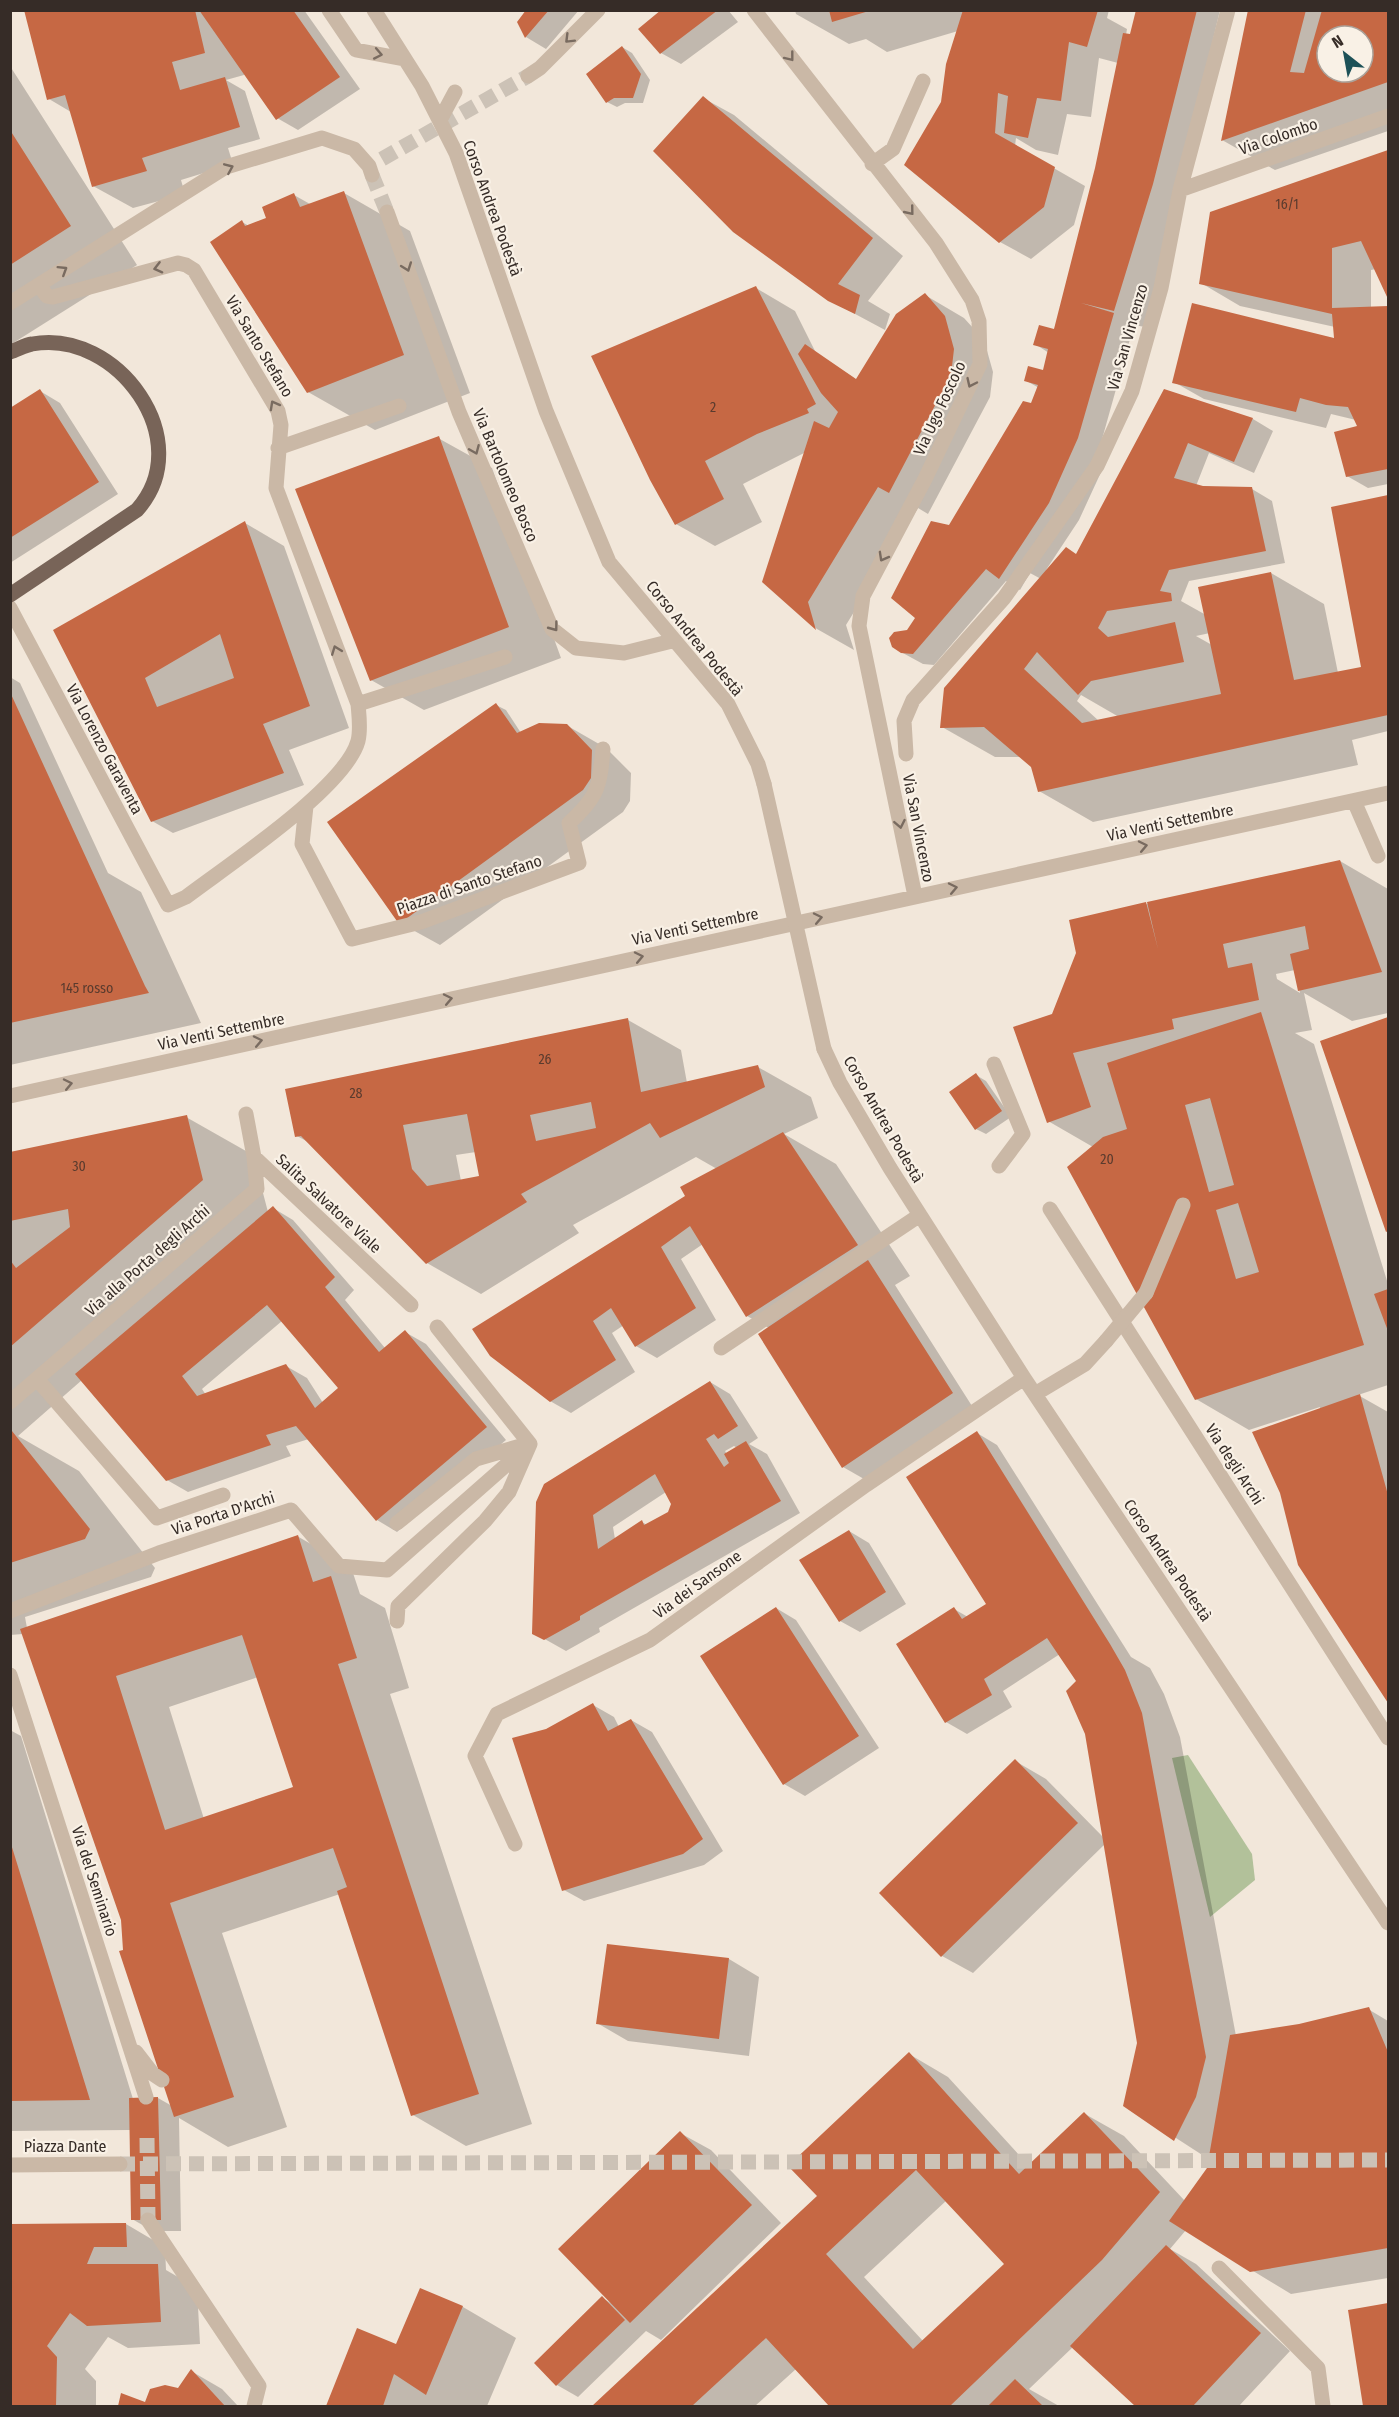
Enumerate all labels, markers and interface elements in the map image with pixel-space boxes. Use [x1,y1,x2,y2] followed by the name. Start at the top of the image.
[1315,24,1375,84] north arrow
[1329,31,1347,52] text: N
[566,32,577,43] one-way arrow
[372,47,382,60] one-way arrow
[783,50,794,61] one-way arrow
[1236,114,1320,159] street label: Via Colombo
[459,138,526,279] street label: Corso Andrea Podestà
[222,163,233,175] one-way arrow
[1275,196,1299,213] house number: 16/1
[902,204,913,215] one-way arrow
[153,260,163,273] one-way arrow
[400,261,413,272] one-way arrow
[57,266,67,278] one-way arrow
[1103,282,1152,393] street label: Via San Vincenzo
[222,292,297,401] street label: Via Santo Stefano
[909,358,970,458] street label: Via Ugo Foscolo
[966,376,978,387] one-way arrow
[710,399,716,416] house number: 2
[270,401,281,411] one-way arrow
[469,406,542,545] street label: Via Bartolomeo Bosco
[468,443,480,454] one-way arrow
[879,551,890,561] one-way arrow
[642,577,747,700] street label: Corso Andrea Podestà
[547,620,558,631] one-way arrow
[331,645,344,656] one-way arrow
[62,681,147,818] street label: Via Lorenzo Garaventa
[899,772,938,884] street label: Via San Vincenzo
[1105,800,1235,845] street label: Via Venti Settembre
[893,819,906,829] one-way arrow
[1138,841,1148,854] one-way arrow
[394,851,544,918] street label: Piazza di Santo Stefano
[947,882,957,895] one-way arrow
[630,904,760,949] street label: Via Venti Settembre
[813,912,823,925] one-way arrow
[634,951,644,964] one-way arrow
[61,980,113,997] house number: 145 rosso
[443,994,453,1007] one-way arrow
[156,1009,286,1054] street label: Via Venti Settembre
[253,1036,263,1049] one-way arrow
[538,1051,552,1068] house number: 26
[840,1053,928,1186] street label: Corso Andrea Podestà
[62,1078,72,1091] one-way arrow
[349,1085,363,1102] house number: 28
[272,1150,385,1257] street label: Salita Salvatore Viale
[1100,1151,1114,1168] house number: 20
[72,1158,86,1175] house number: 30
[81,1201,214,1320] street label: Via alla Porta degli Archi
[1201,1420,1268,1508] street label: Via degli Archi
[169,1488,277,1539] street label: Via Porta D'Archi
[1120,1496,1216,1625] street label: Corso Andrea Podestà
[650,1546,745,1623] street label: Via dei Sansone
[68,1824,121,1939] street label: Via del Seminario
[24,2137,106,2156] street label: Piazza Dante

